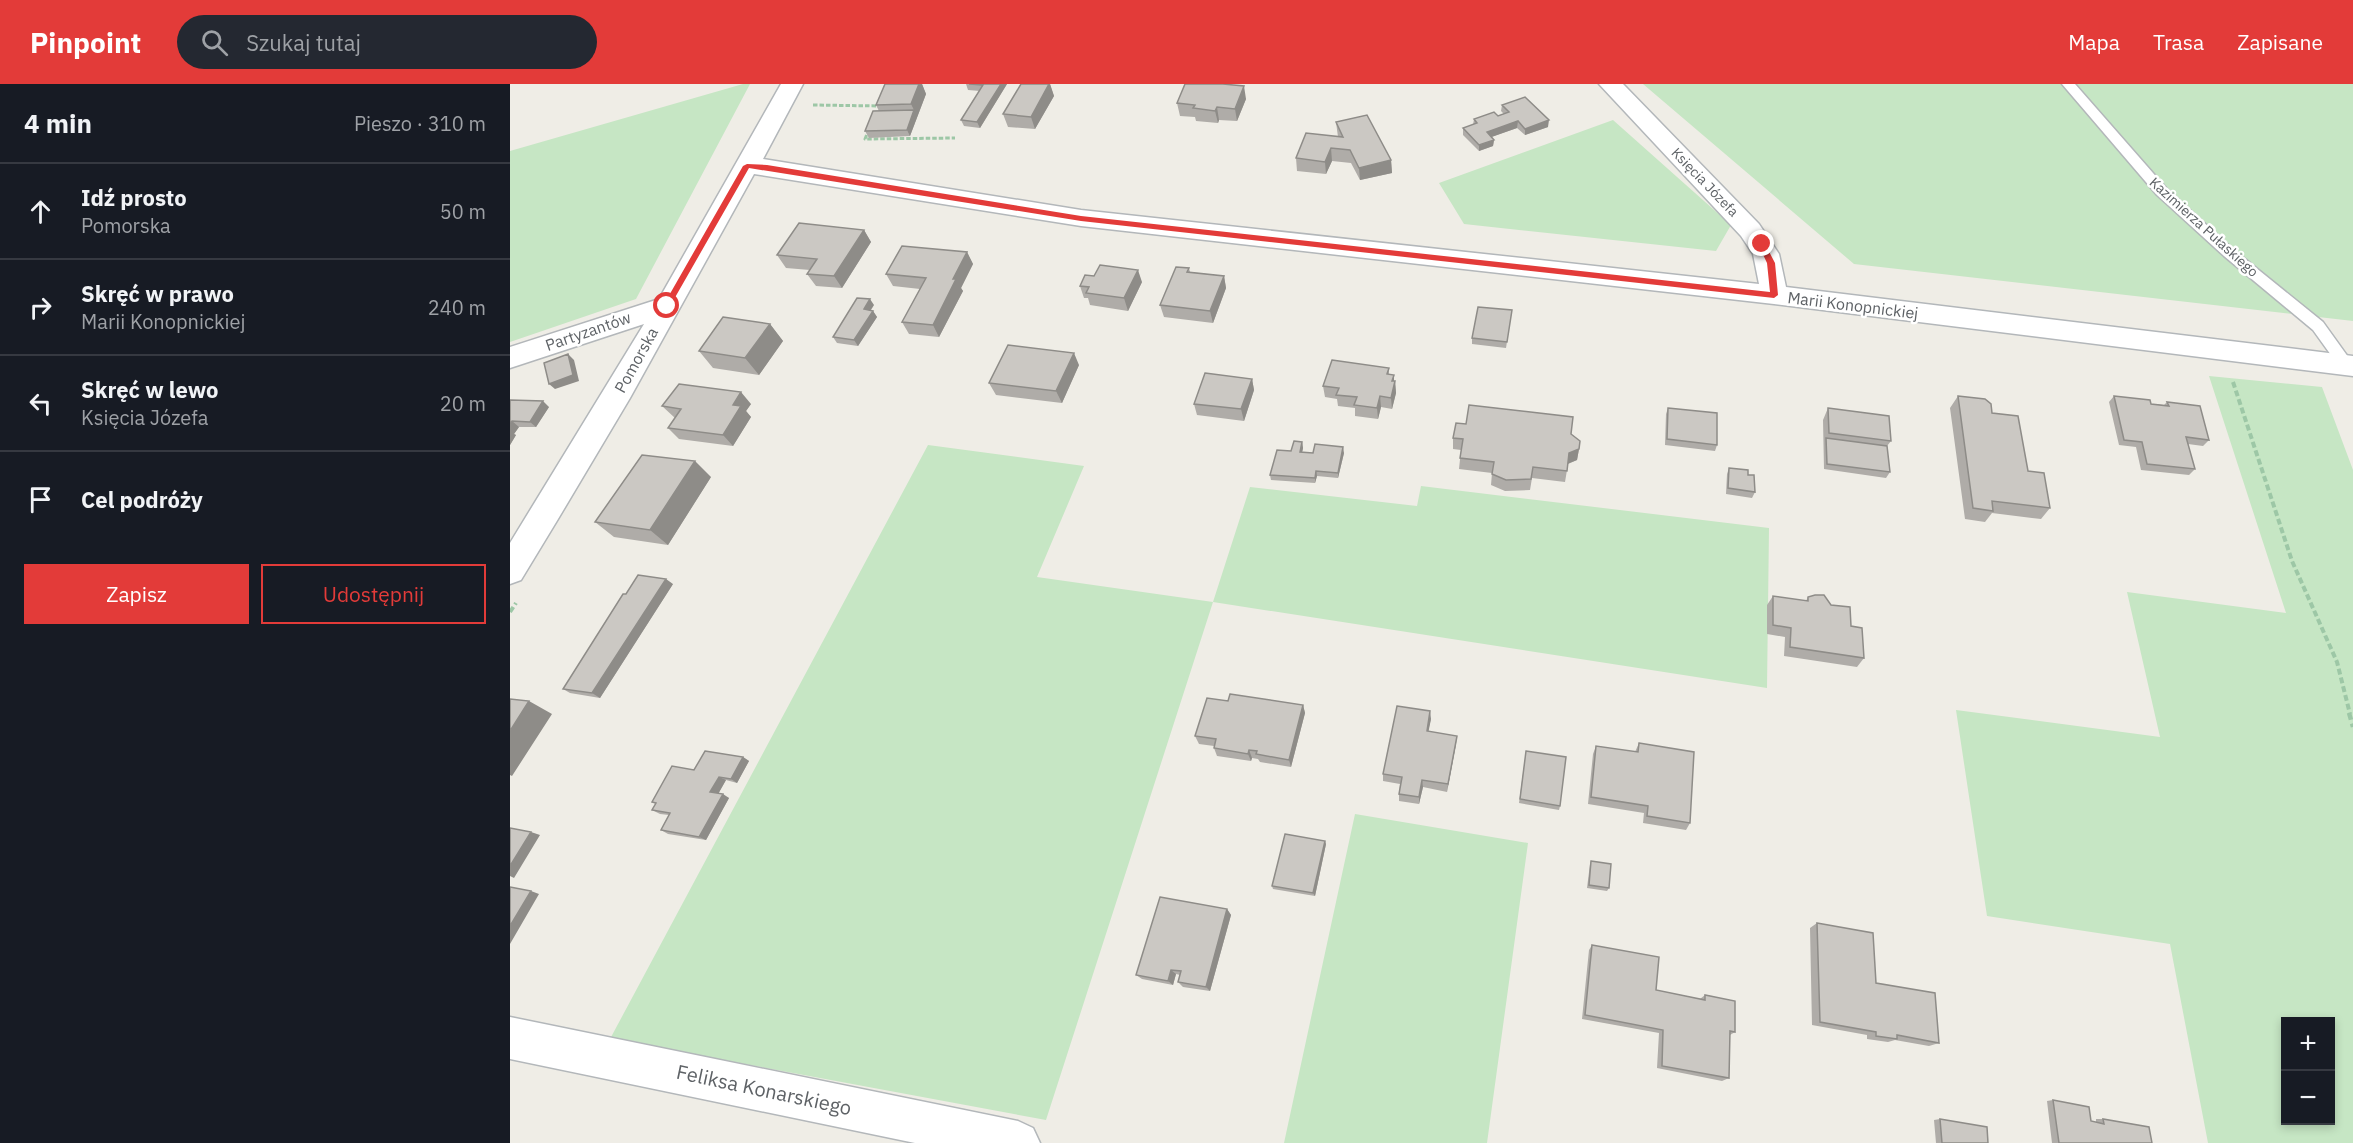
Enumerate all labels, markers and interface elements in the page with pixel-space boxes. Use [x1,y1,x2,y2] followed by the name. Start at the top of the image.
[177,15,597,69] search box
[30,24,141,61] text: Pinpoint
[198,26,231,59] icon: search
[246,28,361,57] text: Szukaj tutaj
[2068,28,2120,56] text: Mapa
[2153,28,2204,56] text: Trasa
[2237,28,2323,56] text: Zapisane
[24,106,92,140] text: 4 min
[354,110,486,137] text: Pieszo · 310 m
[1668,144,1743,221] street label: Księcia Józefa
[2146,173,2262,281] street label: Kazimierza Pułaskiego
[81,183,187,212] text: Idź prosto
[24,195,57,228] icon: ahead
[440,198,486,225] text: 50 m
[81,212,171,239] text: Pomorska
[1748,230,1774,256] route end
[81,279,234,308] text: Skręć w prawo
[1786,287,1920,323] street label: Marii Konopnickiej
[24,291,57,324] icon: right
[653,292,679,318] route start
[428,294,486,321] text: 240 m
[542,307,634,355] street label: Partyzantów
[81,308,245,335] text: Marii Konopnickiej
[610,323,662,396] street label: Pomorska
[81,375,218,404] text: Skręć w lewo
[24,387,57,420] icon: left
[440,390,486,417] text: 20 m
[81,404,208,431] text: Księcia Józefa
[24,483,57,516] icon: arrive
[81,485,203,514] text: Cel podróży
[24,564,249,624] button: Zapisz
[261,564,486,624] button: Udostępnij
[2281,1017,2335,1125] map controls
[2281,1017,2335,1071] button: +
[674,1058,854,1121] street label: Feliksa Konarskiego
[2281,1071,2335,1125] button: −

